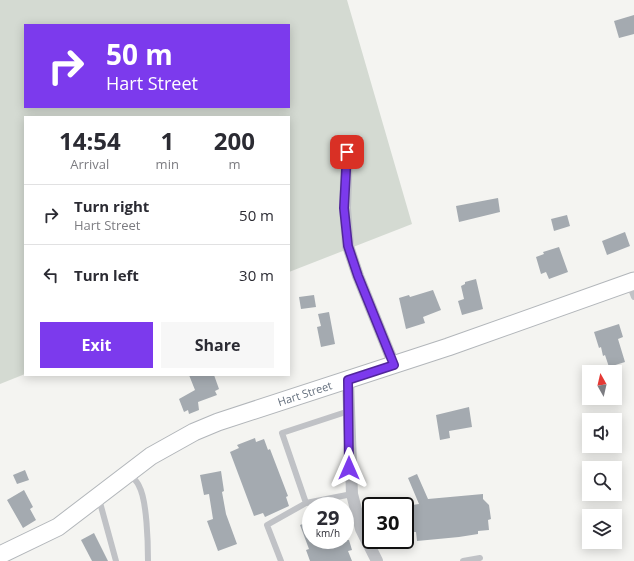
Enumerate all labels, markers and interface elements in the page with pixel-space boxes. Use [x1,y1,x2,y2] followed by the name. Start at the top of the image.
[106,35,173,73] text: 50 m
[40,40,92,92] icon: right
[106,71,198,95] text: Hart Street
[59,124,121,157] text: 14:54
[160,124,174,157] text: 1
[214,124,255,157] text: 200
[330,135,364,169] pin
[336,141,358,163] icon: arrive
[70,155,109,173] text: Arrival
[156,155,179,173] text: min
[228,155,240,173] text: m
[74,196,149,216] text: Turn right
[40,204,62,226] icon: right
[239,205,274,225] text: 50 m
[74,216,140,234] text: Hart Street
[40,264,62,286] icon: left
[74,265,139,285] text: Turn left
[239,265,274,285] text: 30 m
[40,322,153,368] button: Exit
[161,322,274,368] button: Share
[582,365,622,405] north arrow
[582,365,622,549] map controls
[276,377,334,409] street label: Hart Street
[582,413,622,453] button: sound
[328,447,370,489] position arrow
[582,461,622,501] button: search
[362,497,414,549] speed limit sign: 30
[317,504,339,531] text: 29
[582,509,622,549] button: layers
[316,526,340,540] text: km/h

